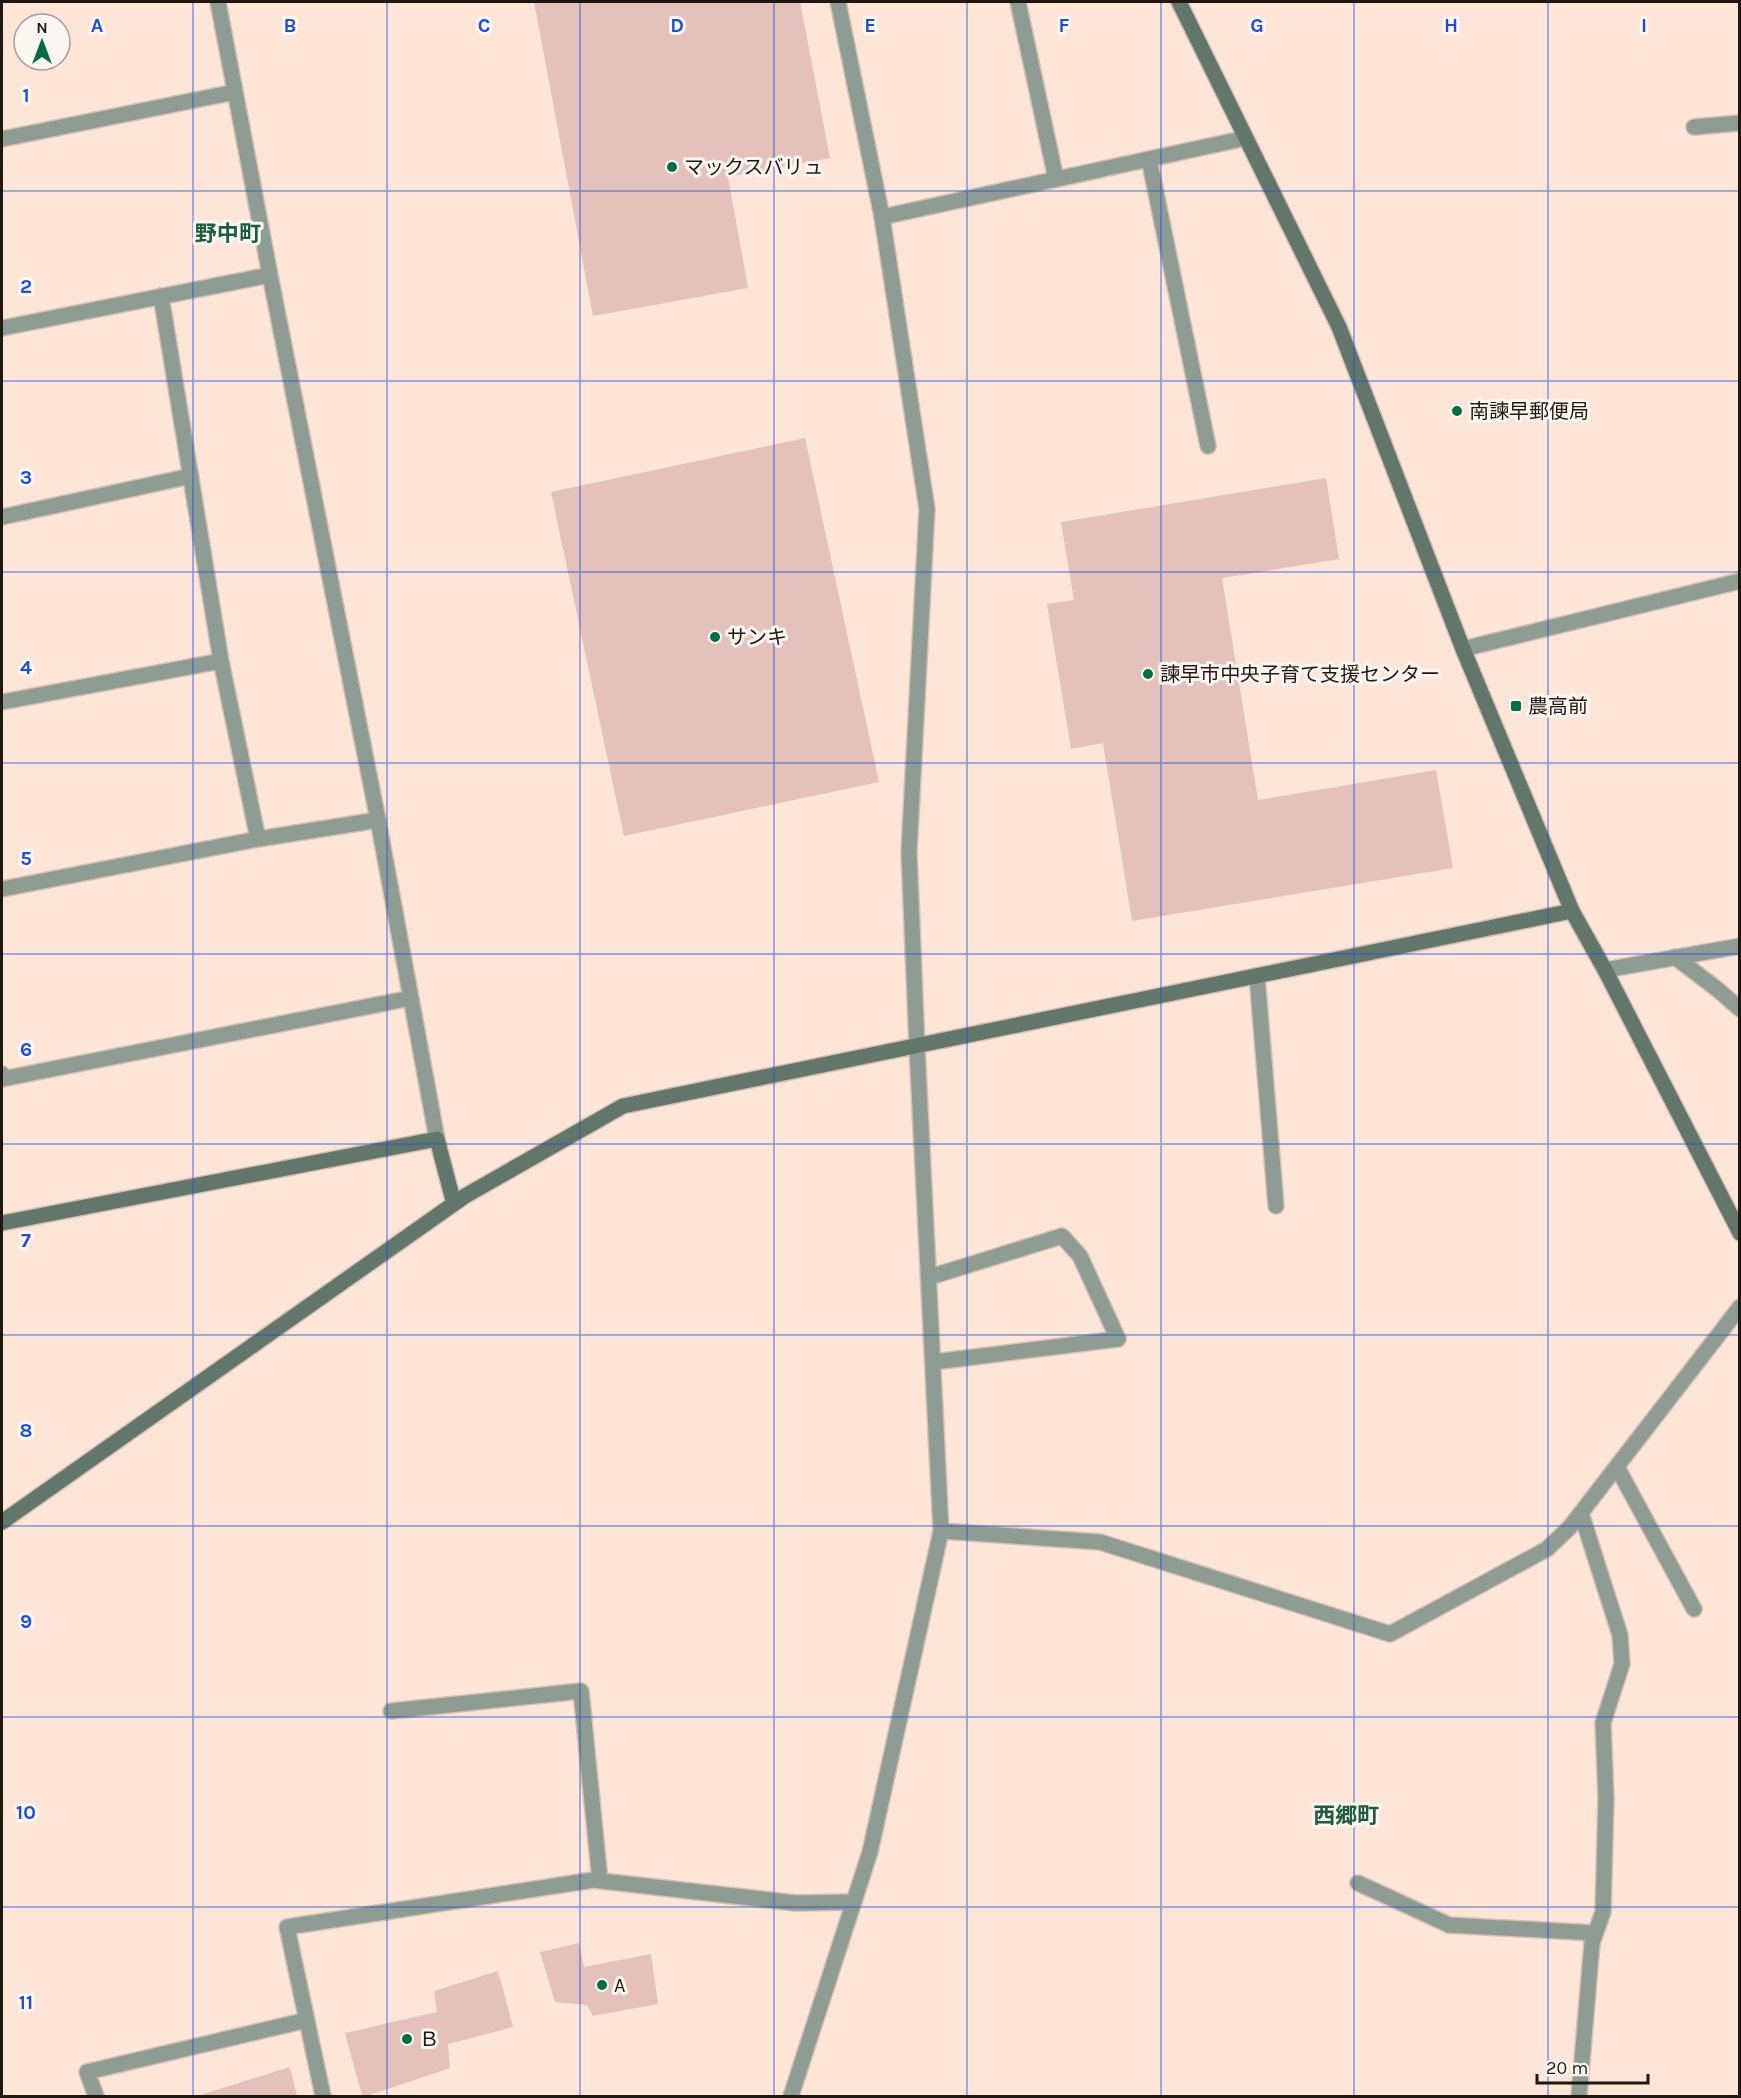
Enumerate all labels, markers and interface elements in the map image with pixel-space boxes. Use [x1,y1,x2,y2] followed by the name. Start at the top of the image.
[12,12,72,72] north arrow
[91,14,104,37] text: A
[284,14,296,37] text: B
[478,14,490,37] text: C
[670,14,684,37] text: D
[864,14,876,37] text: E
[1059,14,1070,37] text: F
[1250,14,1264,37] text: G
[1444,14,1458,37] text: H
[1641,14,1647,37] text: I
[36,18,48,37] text: N
[22,84,30,107] text: 1
[684,156,823,179] place label: マックスバリュ
[665,160,679,174] marker: マックスバリュ
[195,221,261,247] district label: 野中町
[20,275,32,298] text: 2
[1469,400,1589,423] place label: 南諫早郵便局
[1450,404,1464,418] marker: 南諫早郵便局
[20,466,32,489] text: 3
[727,626,787,649] place label: サンキ
[708,630,722,644] marker: サンキ
[20,656,32,679] text: 4
[1160,663,1440,686] place label: 諫早市中央子育て支援センター
[1141,667,1155,681] marker: 諫早市中央子育て支援センター
[1528,695,1588,718] place label: 農高前
[1509,699,1523,713] marker: 農高前
[20,847,32,870] text: 5
[20,1038,32,1061] text: 6
[21,1229,31,1252] text: 7
[20,1419,32,1442] text: 8
[20,1610,32,1633] text: 9
[16,1801,36,1824] text: 10
[1313,1803,1379,1829] district label: 西郷町
[614,1974,626,1997] place label: A
[595,1978,609,1992] marker: A
[19,1991,33,2014] text: 11
[419,2028,439,2051] place label: Ｂ
[400,2032,414,2046] marker: Ｂ
[1537,2047,1648,2085] scale bar
[1546,2057,1588,2079] text: 20 m

